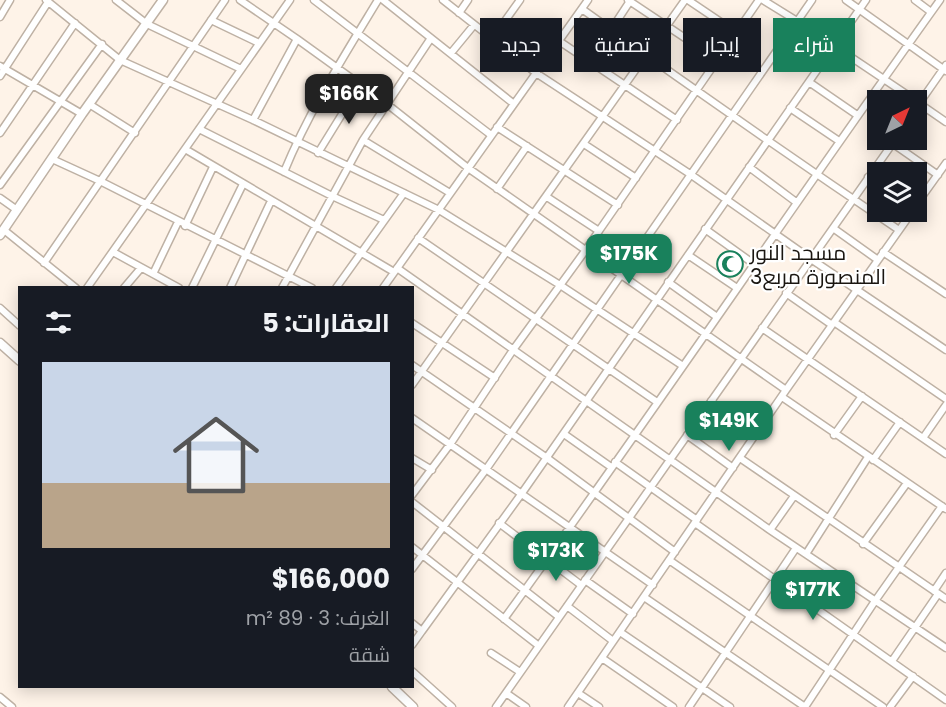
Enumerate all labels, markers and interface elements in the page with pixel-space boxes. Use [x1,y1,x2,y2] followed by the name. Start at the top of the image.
[480,18,562,72] chip: جديد
[574,18,671,72] chip: تصفية
[683,18,761,72] chip: إيجار
[773,18,855,72] chip: شراء
[307,74,391,125] pin: $166K
[319,79,379,107] text: $166K
[867,90,927,150] north arrow
[867,90,927,222] map controls
[867,162,927,222] button: layers
[587,234,671,285] pin: $175K
[749,238,886,291] place label: مسجد النور المنصورة مربع3
[600,239,658,267] text: $175K
[715,249,745,279] mosque icon: مسجد النور المنصورة مربع3
[262,305,390,341] text: العقارات: 5
[42,306,75,339] icon: filters
[162,401,270,509] icon: home
[687,401,771,452] pin: $149K
[699,406,759,434] text: $149K
[514,531,598,582] pin: $173K
[527,536,585,564] text: $173K
[272,561,390,597] text: $166,000
[771,570,855,621] pin: $177K
[785,575,841,603] text: $177K
[246,604,390,632] text: الغرف: 3 · 89 m²
[349,641,390,669] text: شقة

